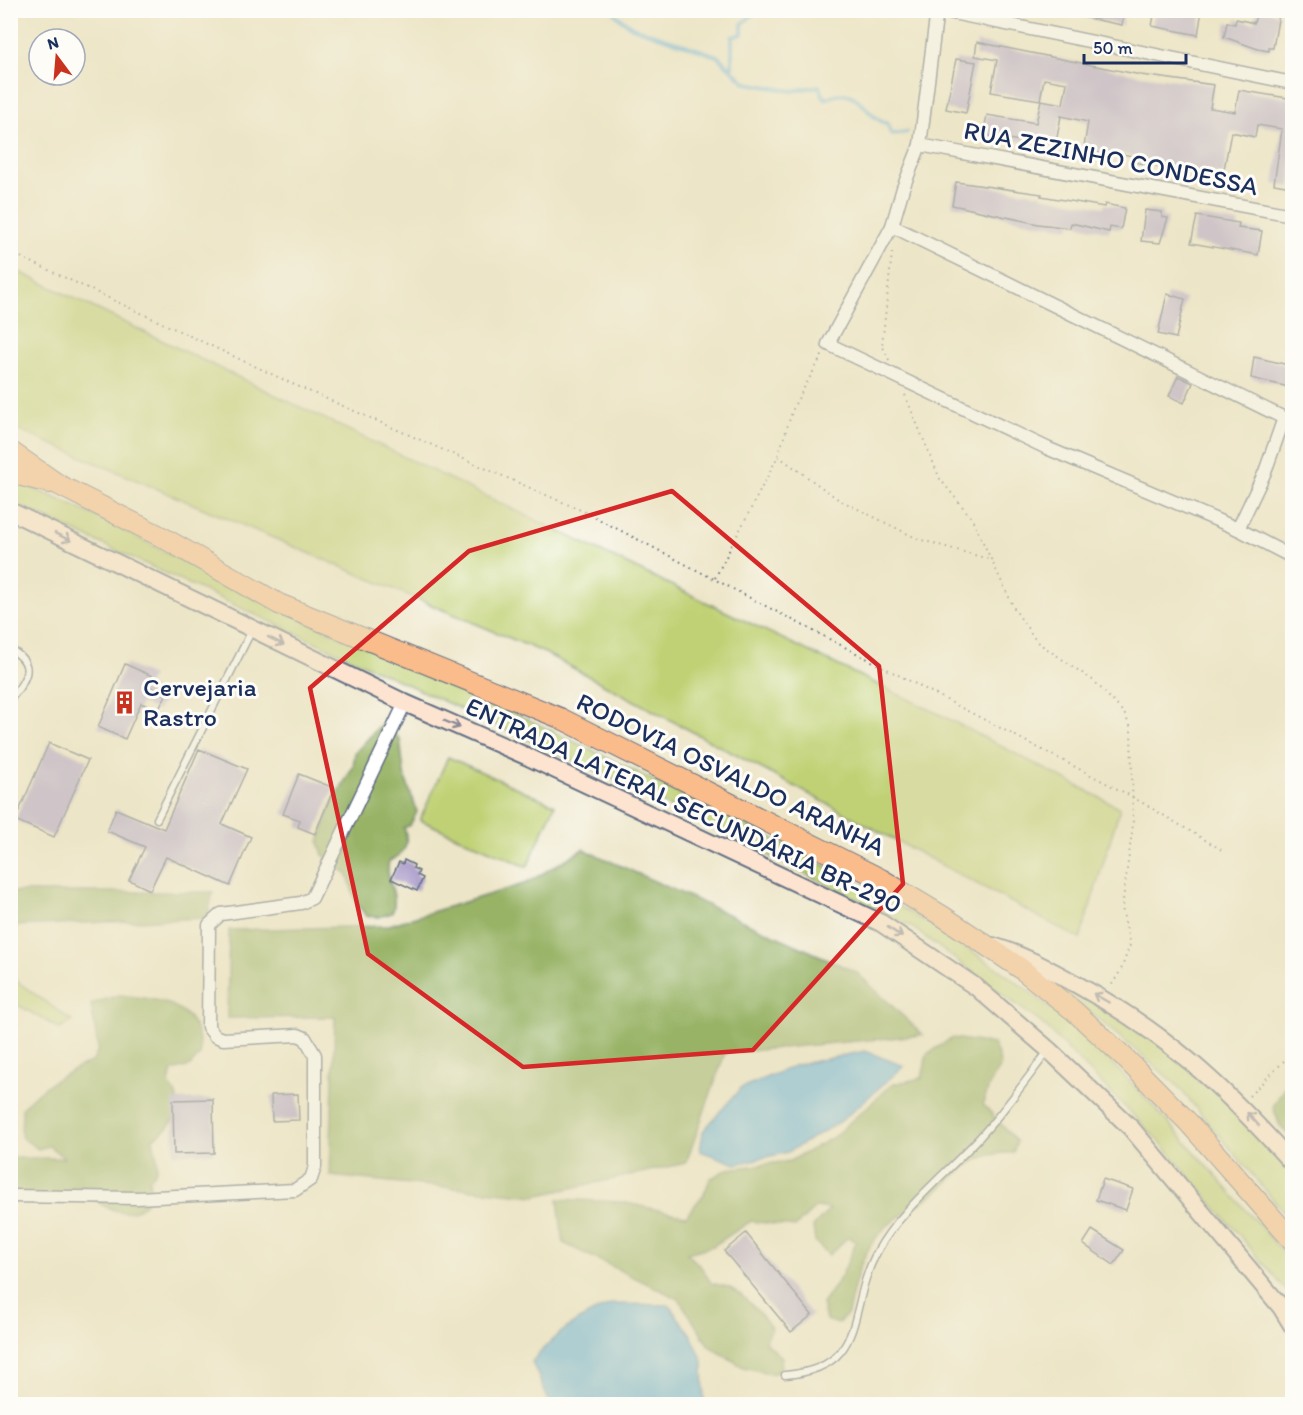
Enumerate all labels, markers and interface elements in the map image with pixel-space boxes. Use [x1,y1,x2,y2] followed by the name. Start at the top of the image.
[27,27,87,87] north arrow
[1084,27,1186,65] scale bar
[45,32,61,54] text: N
[1093,37,1133,59] text: 50 m
[961,114,1261,202] street label: RUA ZEZINHO CONDESSA
[54,531,72,543] one-way arrow
[267,635,284,647] one-way arrow
[143,671,257,733] place label: Cervejaria Rastro
[572,685,891,863] street label: RODOVIA OSVALDO ARANHA
[112,689,138,715] building icon: Cervejaria Rastro
[461,690,907,920] street label: ENTRADA LATERAL SECUNDÁRIA BR-290
[443,719,461,730] one-way arrow
[886,926,902,938] one-way arrow
[1093,992,1111,1003] one-way arrow
[1246,1112,1260,1127] one-way arrow

